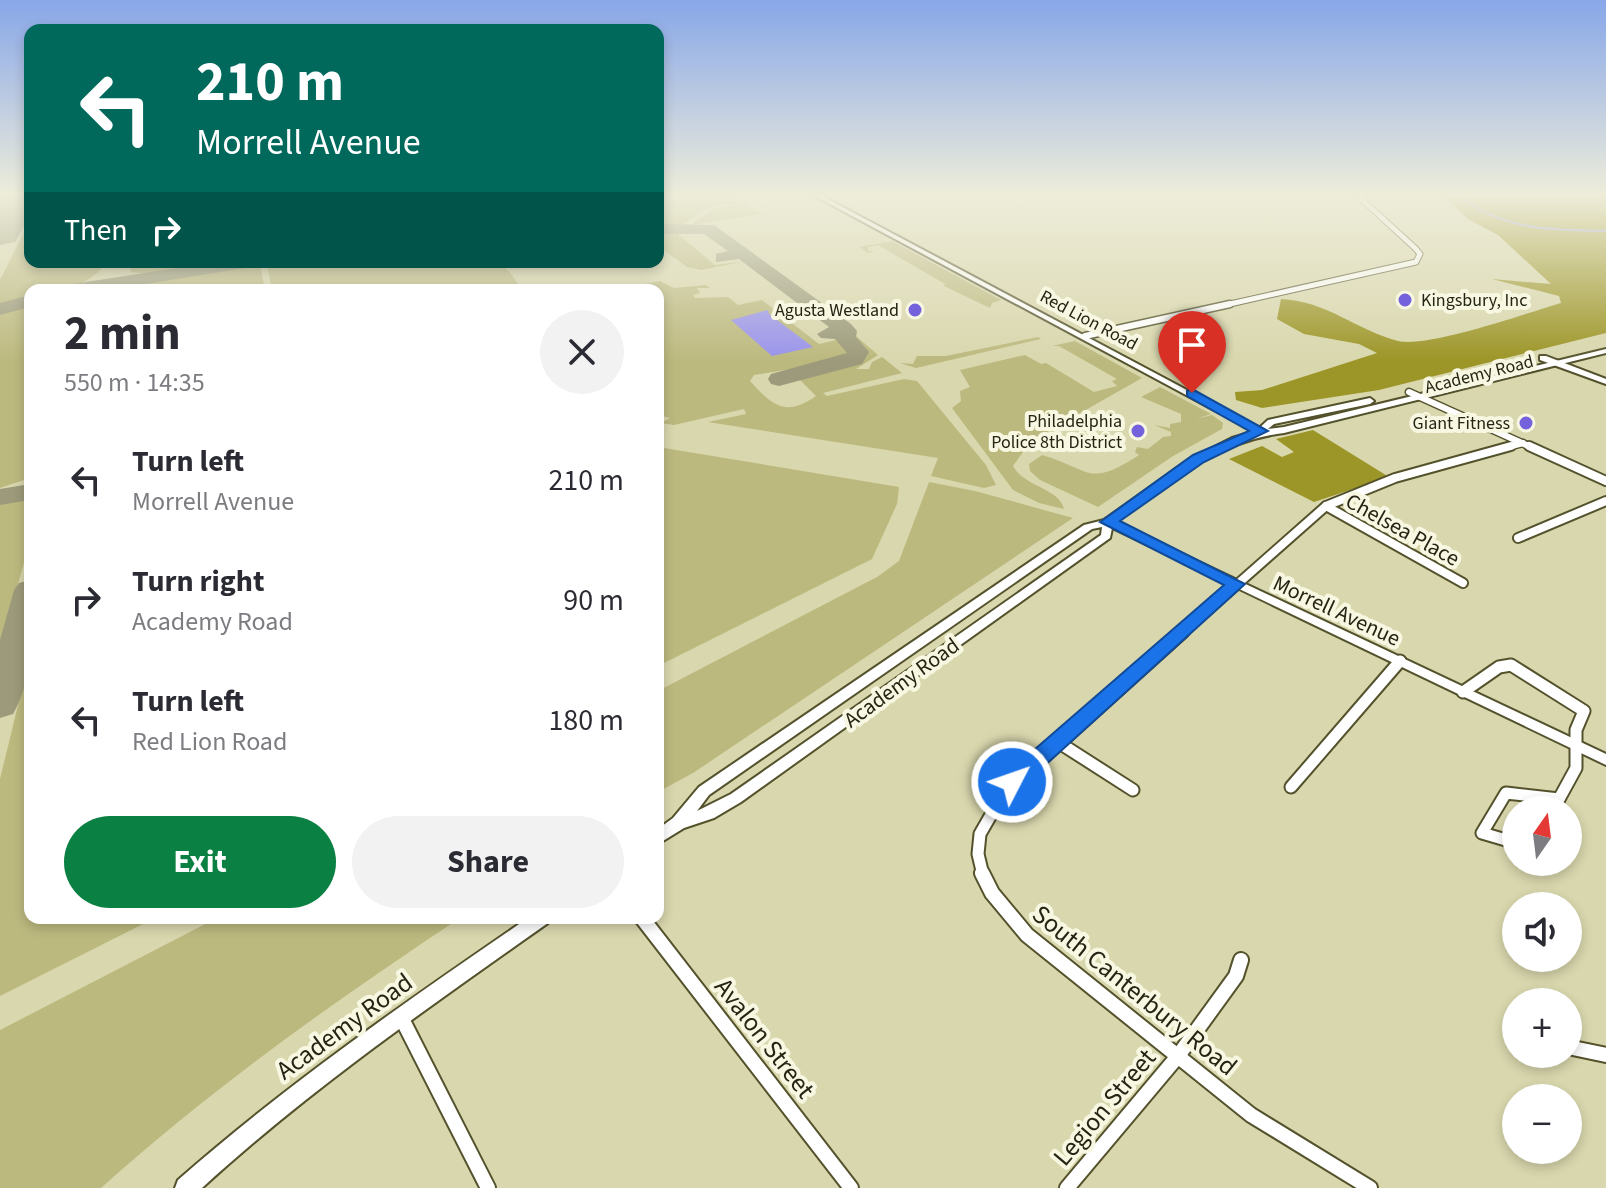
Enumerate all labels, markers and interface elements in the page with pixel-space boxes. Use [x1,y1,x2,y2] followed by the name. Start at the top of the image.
[196,43,344,122] text: 210 m
[64,56,168,160] icon: left
[196,117,421,168] text: Morrell Avenue
[144,208,188,252] icon: right
[64,209,128,252] text: Then
[1035,284,1142,357] street label: Red Lion Road
[1421,288,1527,313] place label: Kingsbury, Inc
[1396,291,1414,309] marker: Kingsbury, Inc
[775,298,899,323] place label: Agusta Westland
[64,300,181,368] text: 2 min
[906,301,924,319] marker: Agusta Westland
[540,310,624,394] button: close
[1158,311,1226,393] pin
[1170,323,1214,367] icon: arrive
[1422,349,1536,400] street label: Academy Road
[64,364,205,401] text: 550 m · 14:35
[991,409,1122,455] place label: Philadelphia Police 8th District
[1413,411,1510,436] place label: Giant Fitness
[1517,414,1535,432] marker: Giant Fitness
[1129,422,1147,440] marker: Philadelphia Police 8th District
[132,440,244,483] text: Turn left
[64,458,108,502] icon: left
[548,459,624,502] text: 210 m
[132,483,294,520] text: Morrell Avenue
[1340,485,1465,574] street label: Chelsea Place
[132,560,264,603] text: Turn right
[1268,567,1406,654] street label: Morrell Avenue
[64,578,108,622] icon: right
[563,579,624,622] text: 90 m
[132,603,293,640] text: Academy Road
[837,630,966,736] street label: Academy Road
[132,680,244,723] text: Turn left
[64,698,108,742] icon: left
[548,699,624,742] text: 180 m
[132,723,287,760] text: Red Lion Road
[970,740,1054,824] position arrow
[1502,796,1582,876] north arrow
[1502,796,1582,1164] map controls
[64,816,336,908] button: Exit
[352,816,624,908] button: Share
[1502,892,1582,972] button: sound
[1024,896,1245,1085] street label: South Canterbury Road
[268,964,420,1089] street label: Academy Road
[706,970,824,1107] street label: Avalon Street
[1502,988,1582,1068] button: +
[1044,1040,1165,1174] street label: Legion Street
[1502,1084,1582,1164] button: −

